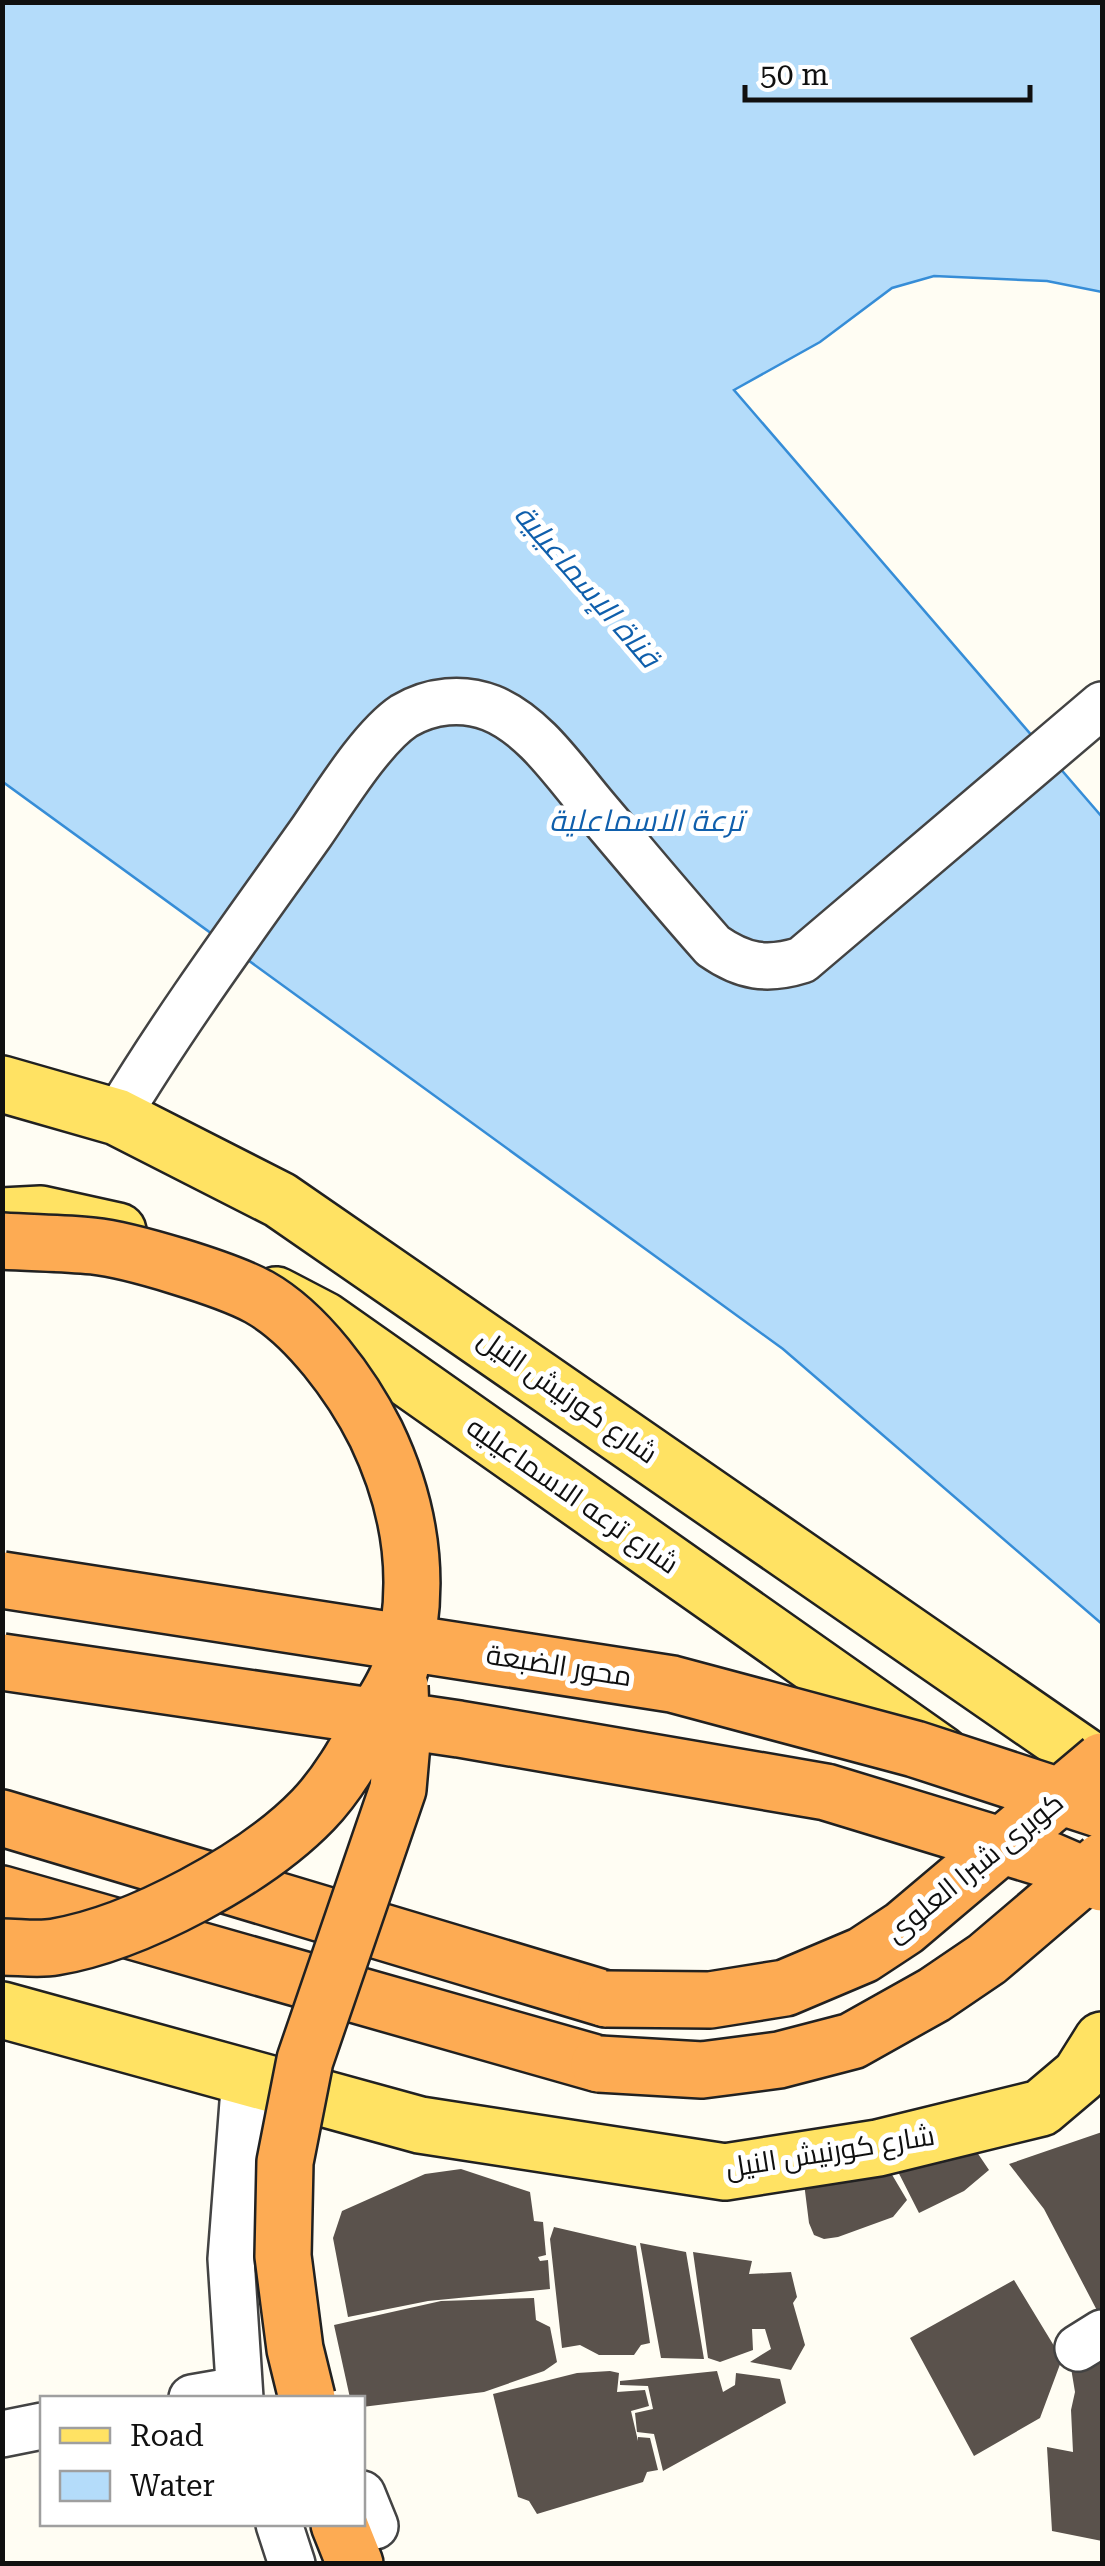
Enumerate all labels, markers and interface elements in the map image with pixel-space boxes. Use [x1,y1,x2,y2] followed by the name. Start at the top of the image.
[745,40,1030,102] scale bar
[760,57,829,92] text: 50 m
[506,497,669,677] water label: قناة الإسماعيلية
[549,803,748,838] water label: ترعة الاسماعلية
[471,1322,664,1472] street label: شارع كورنيش النيل
[459,1410,685,1582] street label: شارع ترعه الاسماعيليه
[484,1638,634,1693] street label: محور الضبعة
[879,1786,1070,1949] street label: كوبرى شبرا العلوى
[723,2119,937,2186] street label: شارع كورنيش النيل
[40,2396,365,2526] legend
[130,2418,204,2453] text: Road
[130,2468,215,2503] text: Water

